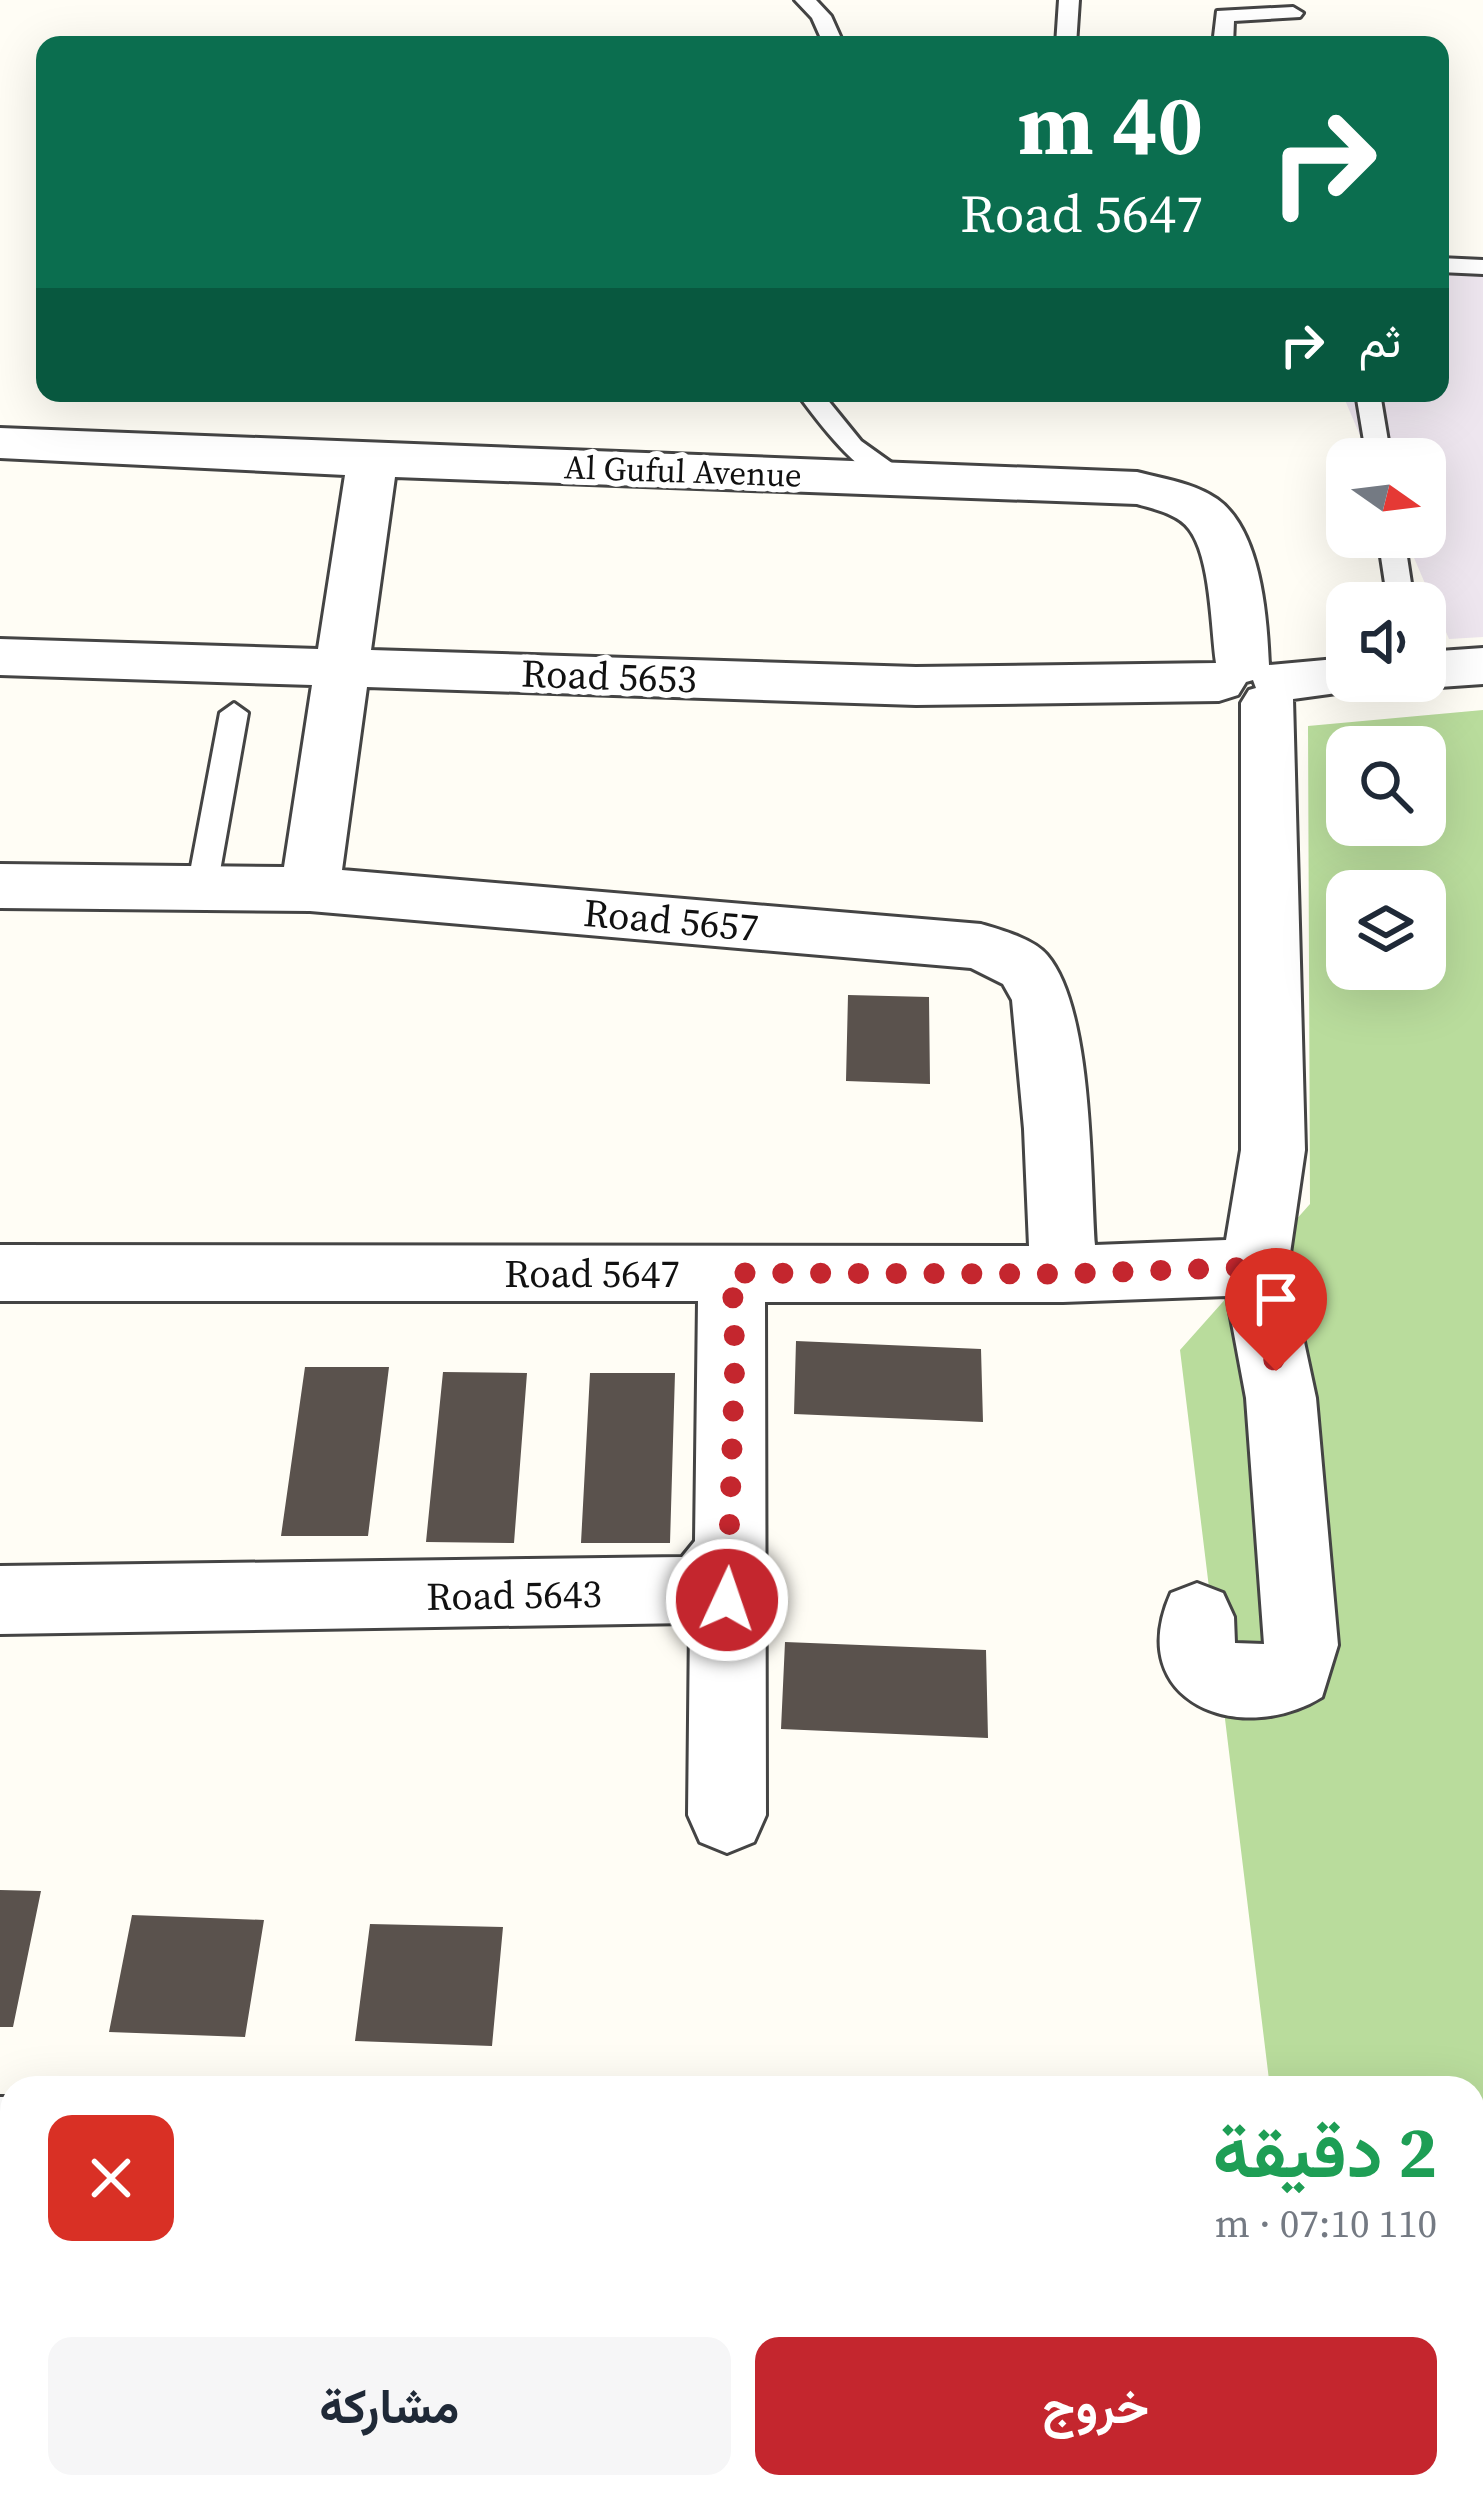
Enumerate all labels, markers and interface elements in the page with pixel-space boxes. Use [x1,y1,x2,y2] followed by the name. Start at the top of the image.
[1018,67,1203,182] text: 40 m
[1245,84,1401,240] icon: right
[960,176,1203,250] text: Road 5647
[1359,310,1401,372] text: ثم
[1269,312,1335,378] icon: right
[1326,438,1446,558] north arrow
[1326,438,1446,990] map controls
[563,444,803,498] street label: Al Guful Avenue
[1326,582,1446,702] button: sound
[520,646,698,706] street label: Road 5653
[1326,726,1446,846] button: search
[1326,870,1446,990] button: layers
[581,886,761,954] street label: Road 5657
[504,1247,680,1300] street label: Road 5647
[1225,1248,1327,1371] pin
[1243,1266,1309,1332] icon: arrive
[664,1537,790,1663] position arrow
[426,1567,602,1623] street label: Road 5643
[1213,2102,1437,2201] text: 2 دقيقة
[48,2115,174,2241] button: close
[1215,2197,1437,2250] text: 110 m · 07:10
[48,2337,731,2475] button: مشاركة
[755,2337,1437,2475] button: خروج

